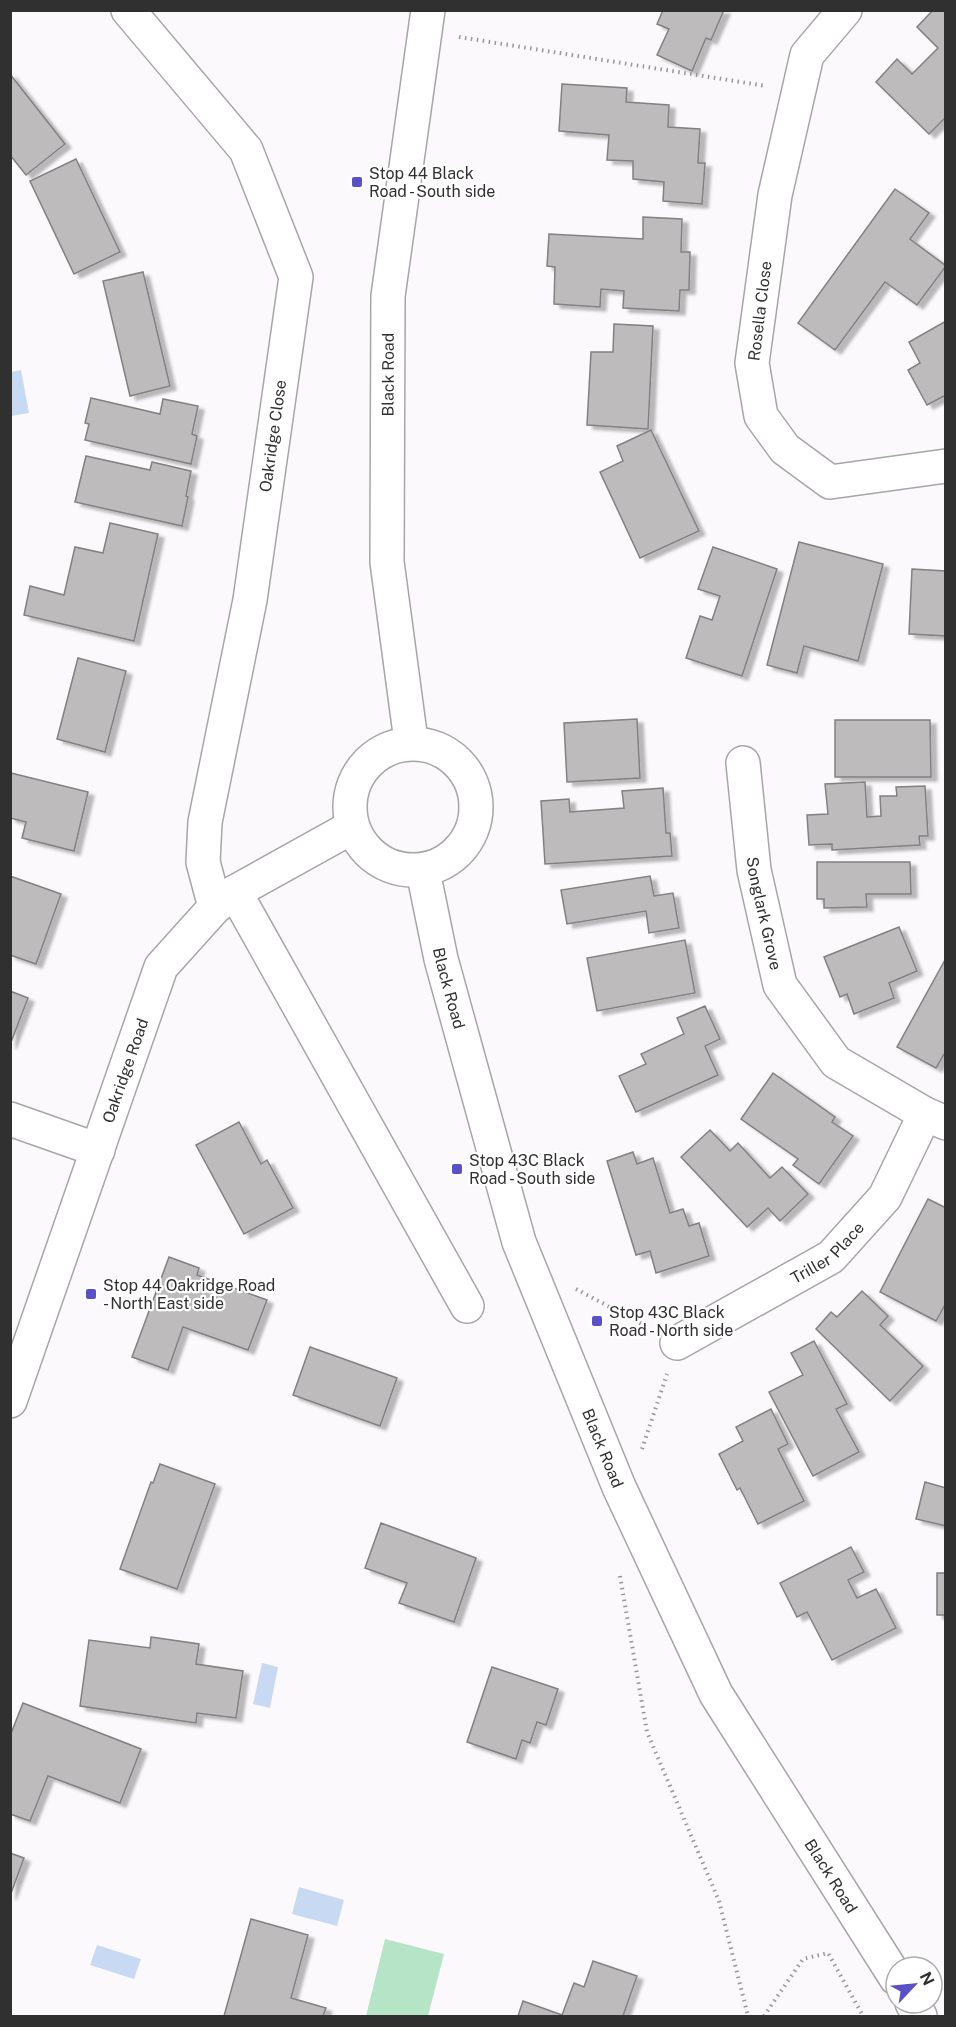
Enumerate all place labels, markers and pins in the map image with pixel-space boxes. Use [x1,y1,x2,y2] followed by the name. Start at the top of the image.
[369,164,495,201] place label: Stop 44 Black Road - South side
[350,175,364,189] marker: Stop 44 Black Road - South side
[469,1151,595,1188] place label: Stop 43C Black Road - South side
[450,1162,464,1176] marker: Stop 43C Black Road - South side
[103,1276,275,1313] place label: Stop 44 Oakridge Road - North East side
[84,1287,98,1301] marker: Stop 44 Oakridge Road - North East side
[609,1303,733,1340] place label: Stop 43C Black Road - North side
[590,1314,604,1328] marker: Stop 43C Black Road - North side

